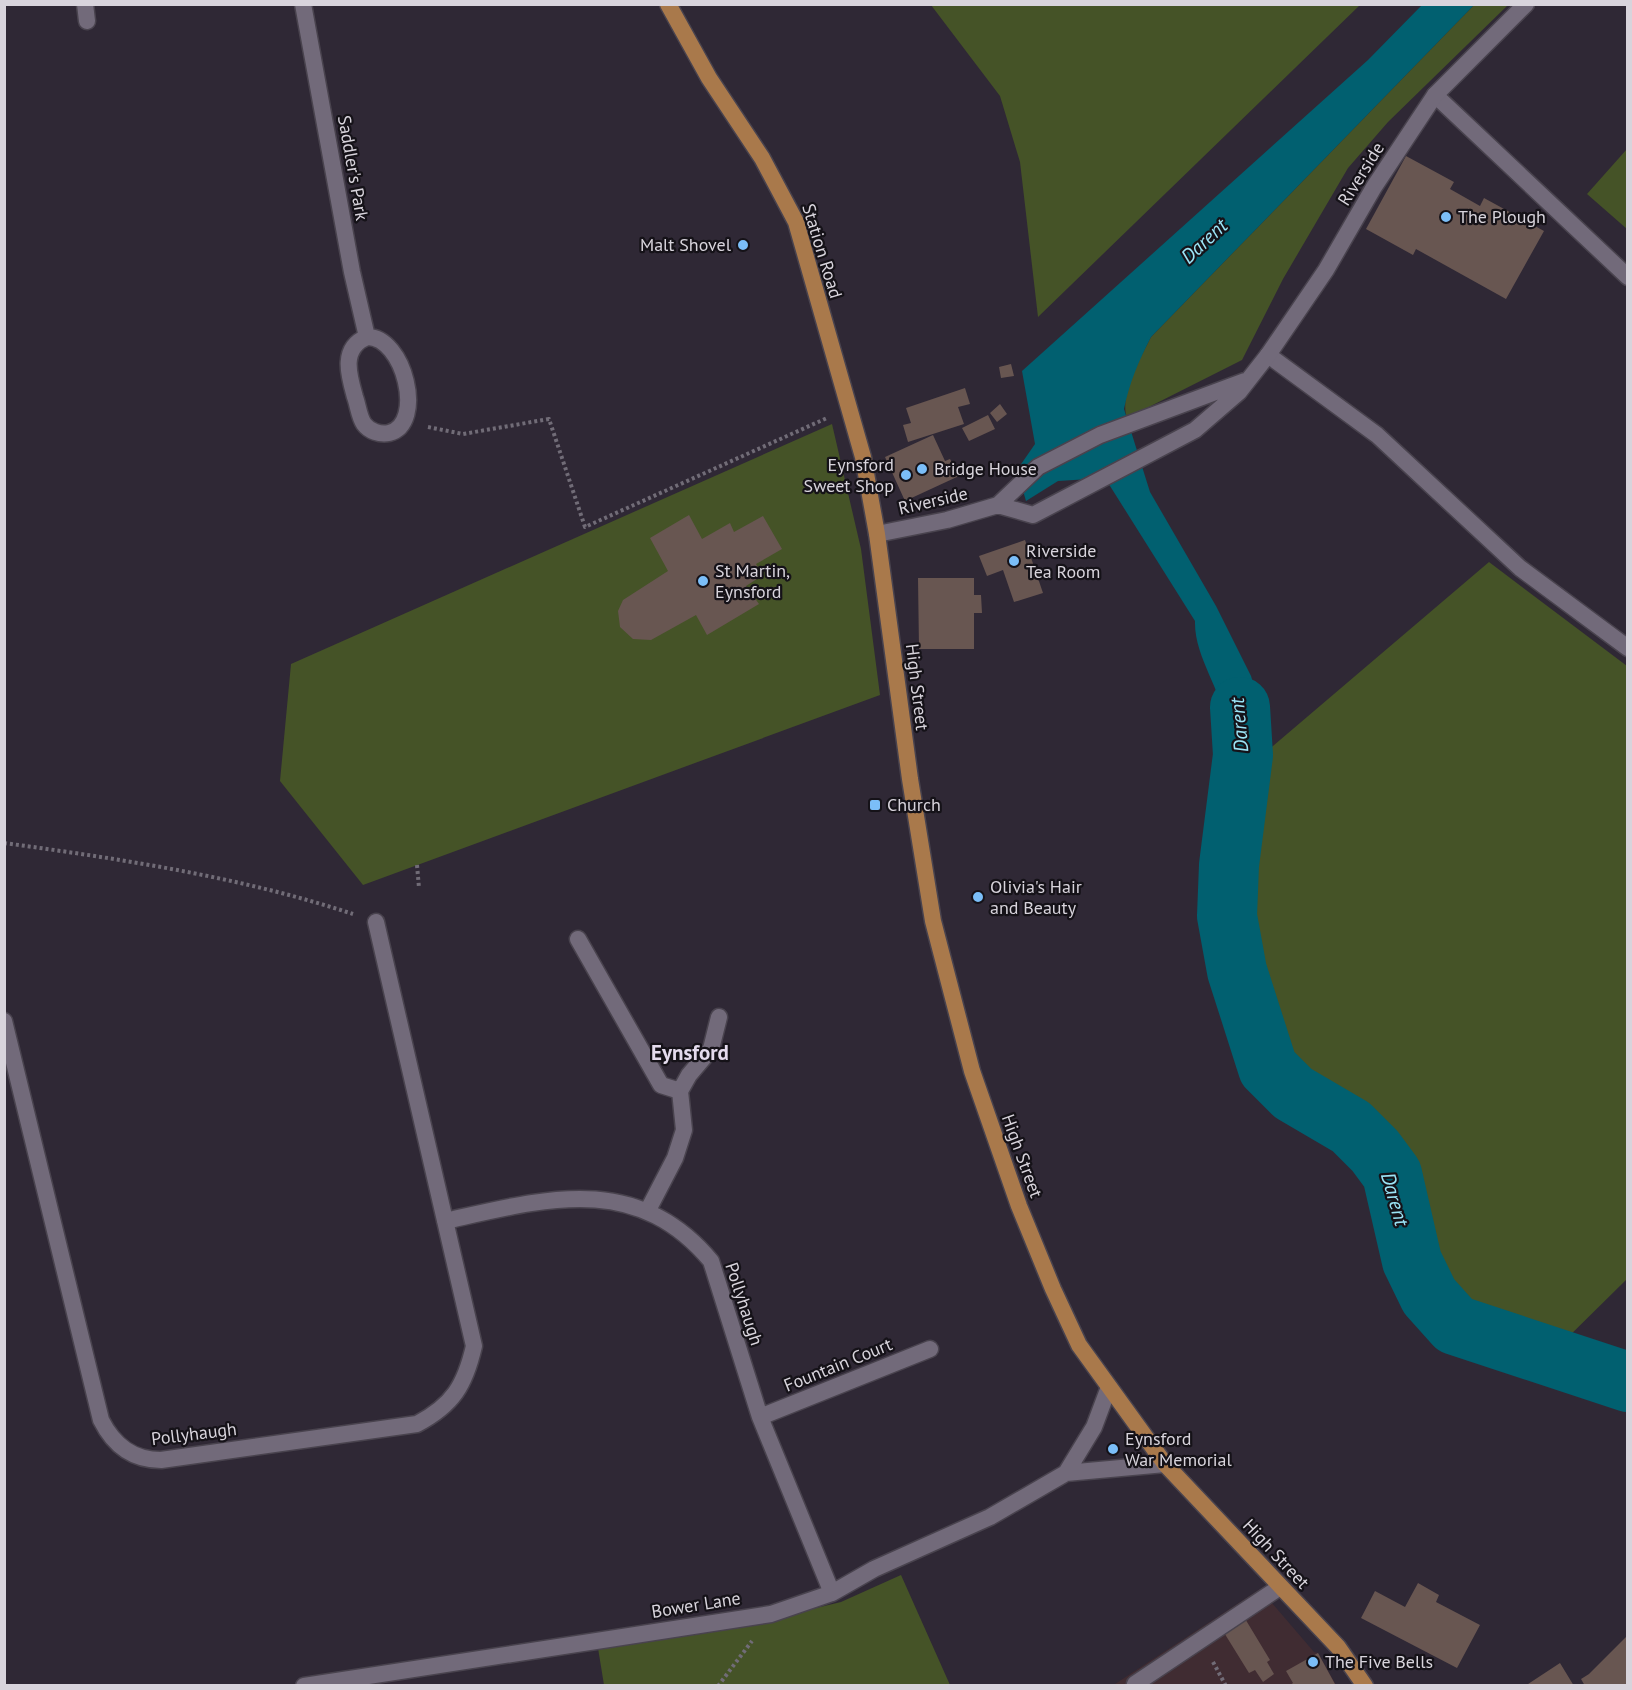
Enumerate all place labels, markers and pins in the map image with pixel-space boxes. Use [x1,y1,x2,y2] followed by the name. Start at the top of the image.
[1458,205,1546,228] place label: The Plough
[1439,210,1453,224] marker: The Plough
[640,233,732,256] place label: Malt Shovel
[736,238,750,252] marker: Malt Shovel
[804,453,894,497] place label: Eynsford Sweet Shop
[934,457,1037,480] place label: Bridge House
[915,462,929,476] marker: Bridge House
[899,468,913,482] marker: Eynsford Sweet Shop
[1026,539,1100,583] place label: Riverside Tea Room
[1007,554,1021,568] marker: Riverside Tea Room
[715,559,790,603] place label: St Martin, Eynsford
[696,574,710,588] marker: St Martin, Eynsford
[887,793,941,816] place label: Church
[868,798,882,812] marker: Church
[990,875,1082,919] place label: Olivia's Hair and Beauty
[971,890,985,904] marker: Olivia's Hair and Beauty
[1125,1427,1233,1471] place label: Eynsford War Memorial
[1106,1442,1120,1456] marker: Eynsford War Memorial
[1325,1650,1433,1673] place label: The Five Bells
[1306,1655,1320,1669] marker: The Five Bells

